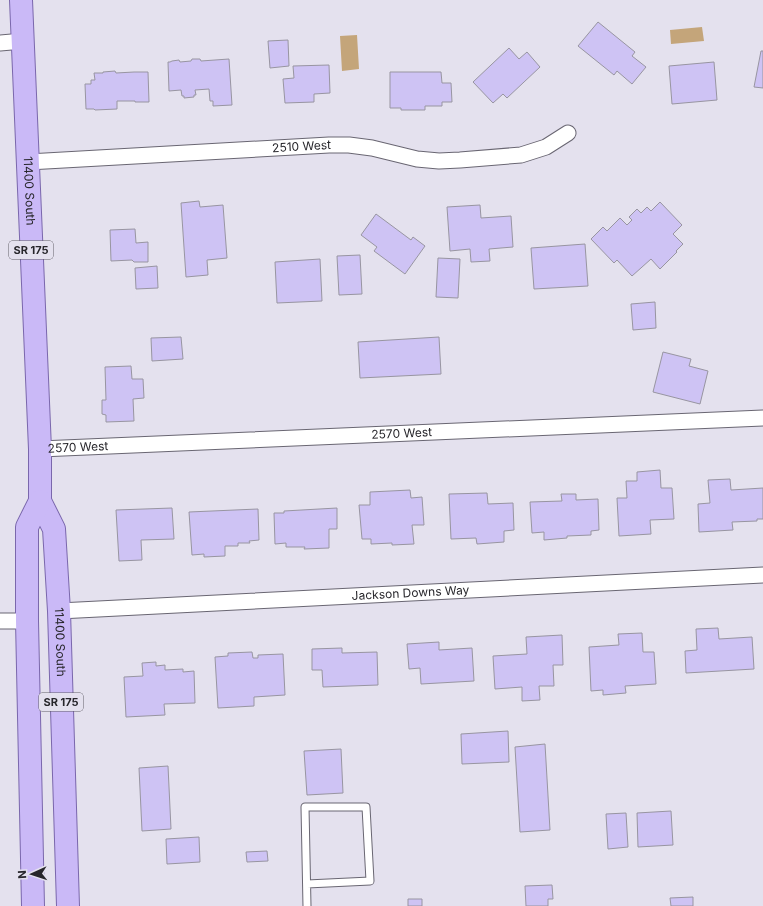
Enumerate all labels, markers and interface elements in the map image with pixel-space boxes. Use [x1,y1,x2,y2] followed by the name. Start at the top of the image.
[272,137,331,155] street label: 2510 West
[21,156,39,226] street label: 11400 South
[9,241,53,259] road number: SR 175
[371,424,432,442] street label: 2570 West
[47,438,109,456] street label: 2570 West
[351,582,470,603] street label: Jackson Downs Way
[52,607,69,677] street label: 11400 South
[39,693,83,711] road number: SR 175
[12,854,52,894] north arrow
[15,870,29,879] text: N

